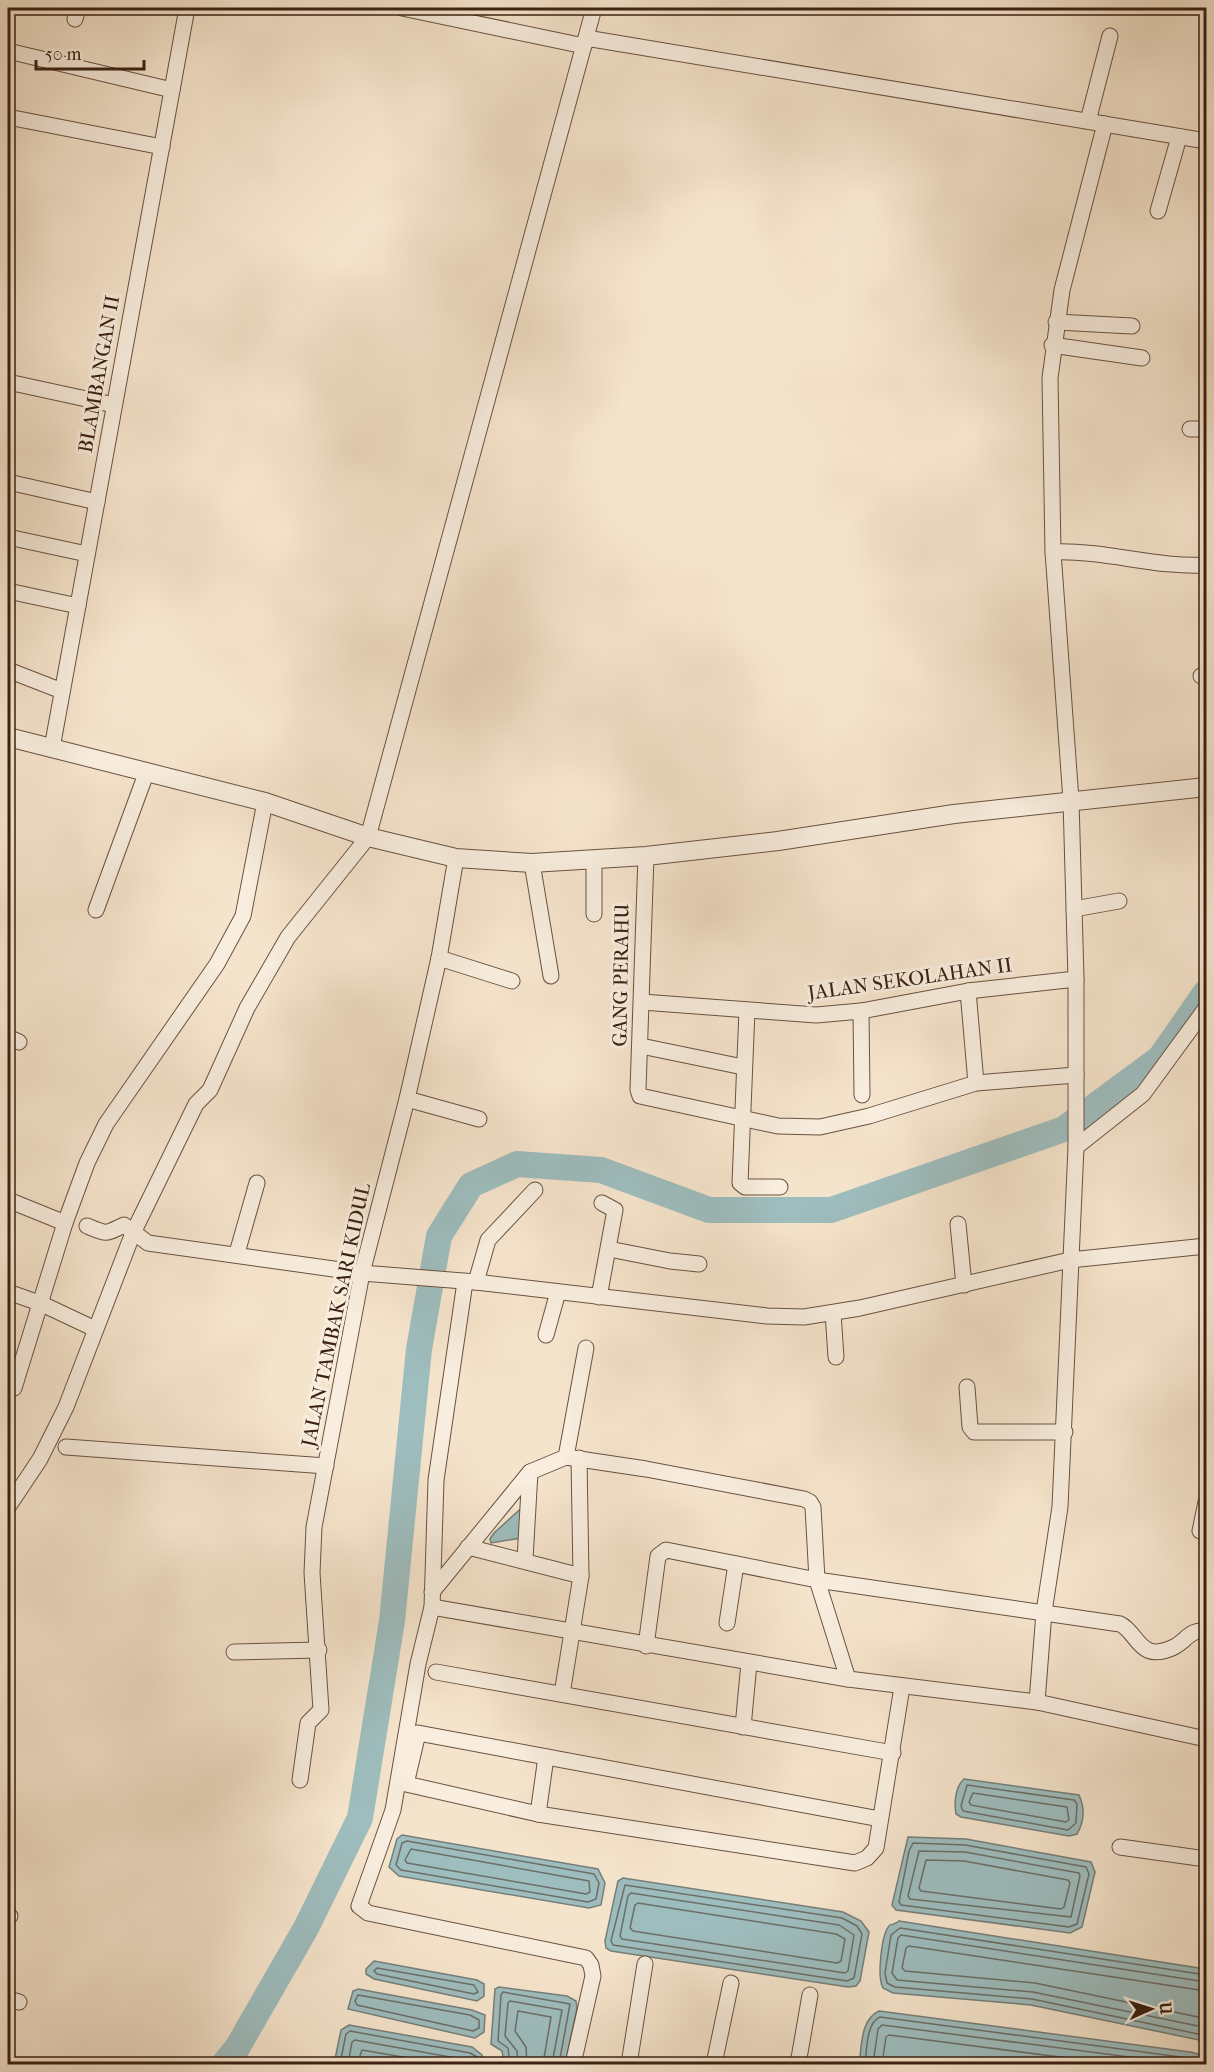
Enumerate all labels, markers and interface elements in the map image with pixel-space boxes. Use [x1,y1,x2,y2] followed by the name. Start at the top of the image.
[36,33,144,71] scale bar
[45,44,82,65] text: 50 m
[74,293,124,455] street label: BLAMBANGAN II
[608,903,634,1047] street label: GANG PERAHU
[804,953,1014,1005] street label: JALAN SEKOLAHAN II
[296,1181,375,1451] street label: JALAN TAMBAK SARI KIDUL
[1121,1979,1181,2039] north arrow
[1156,2001,1175,2016] text: U

